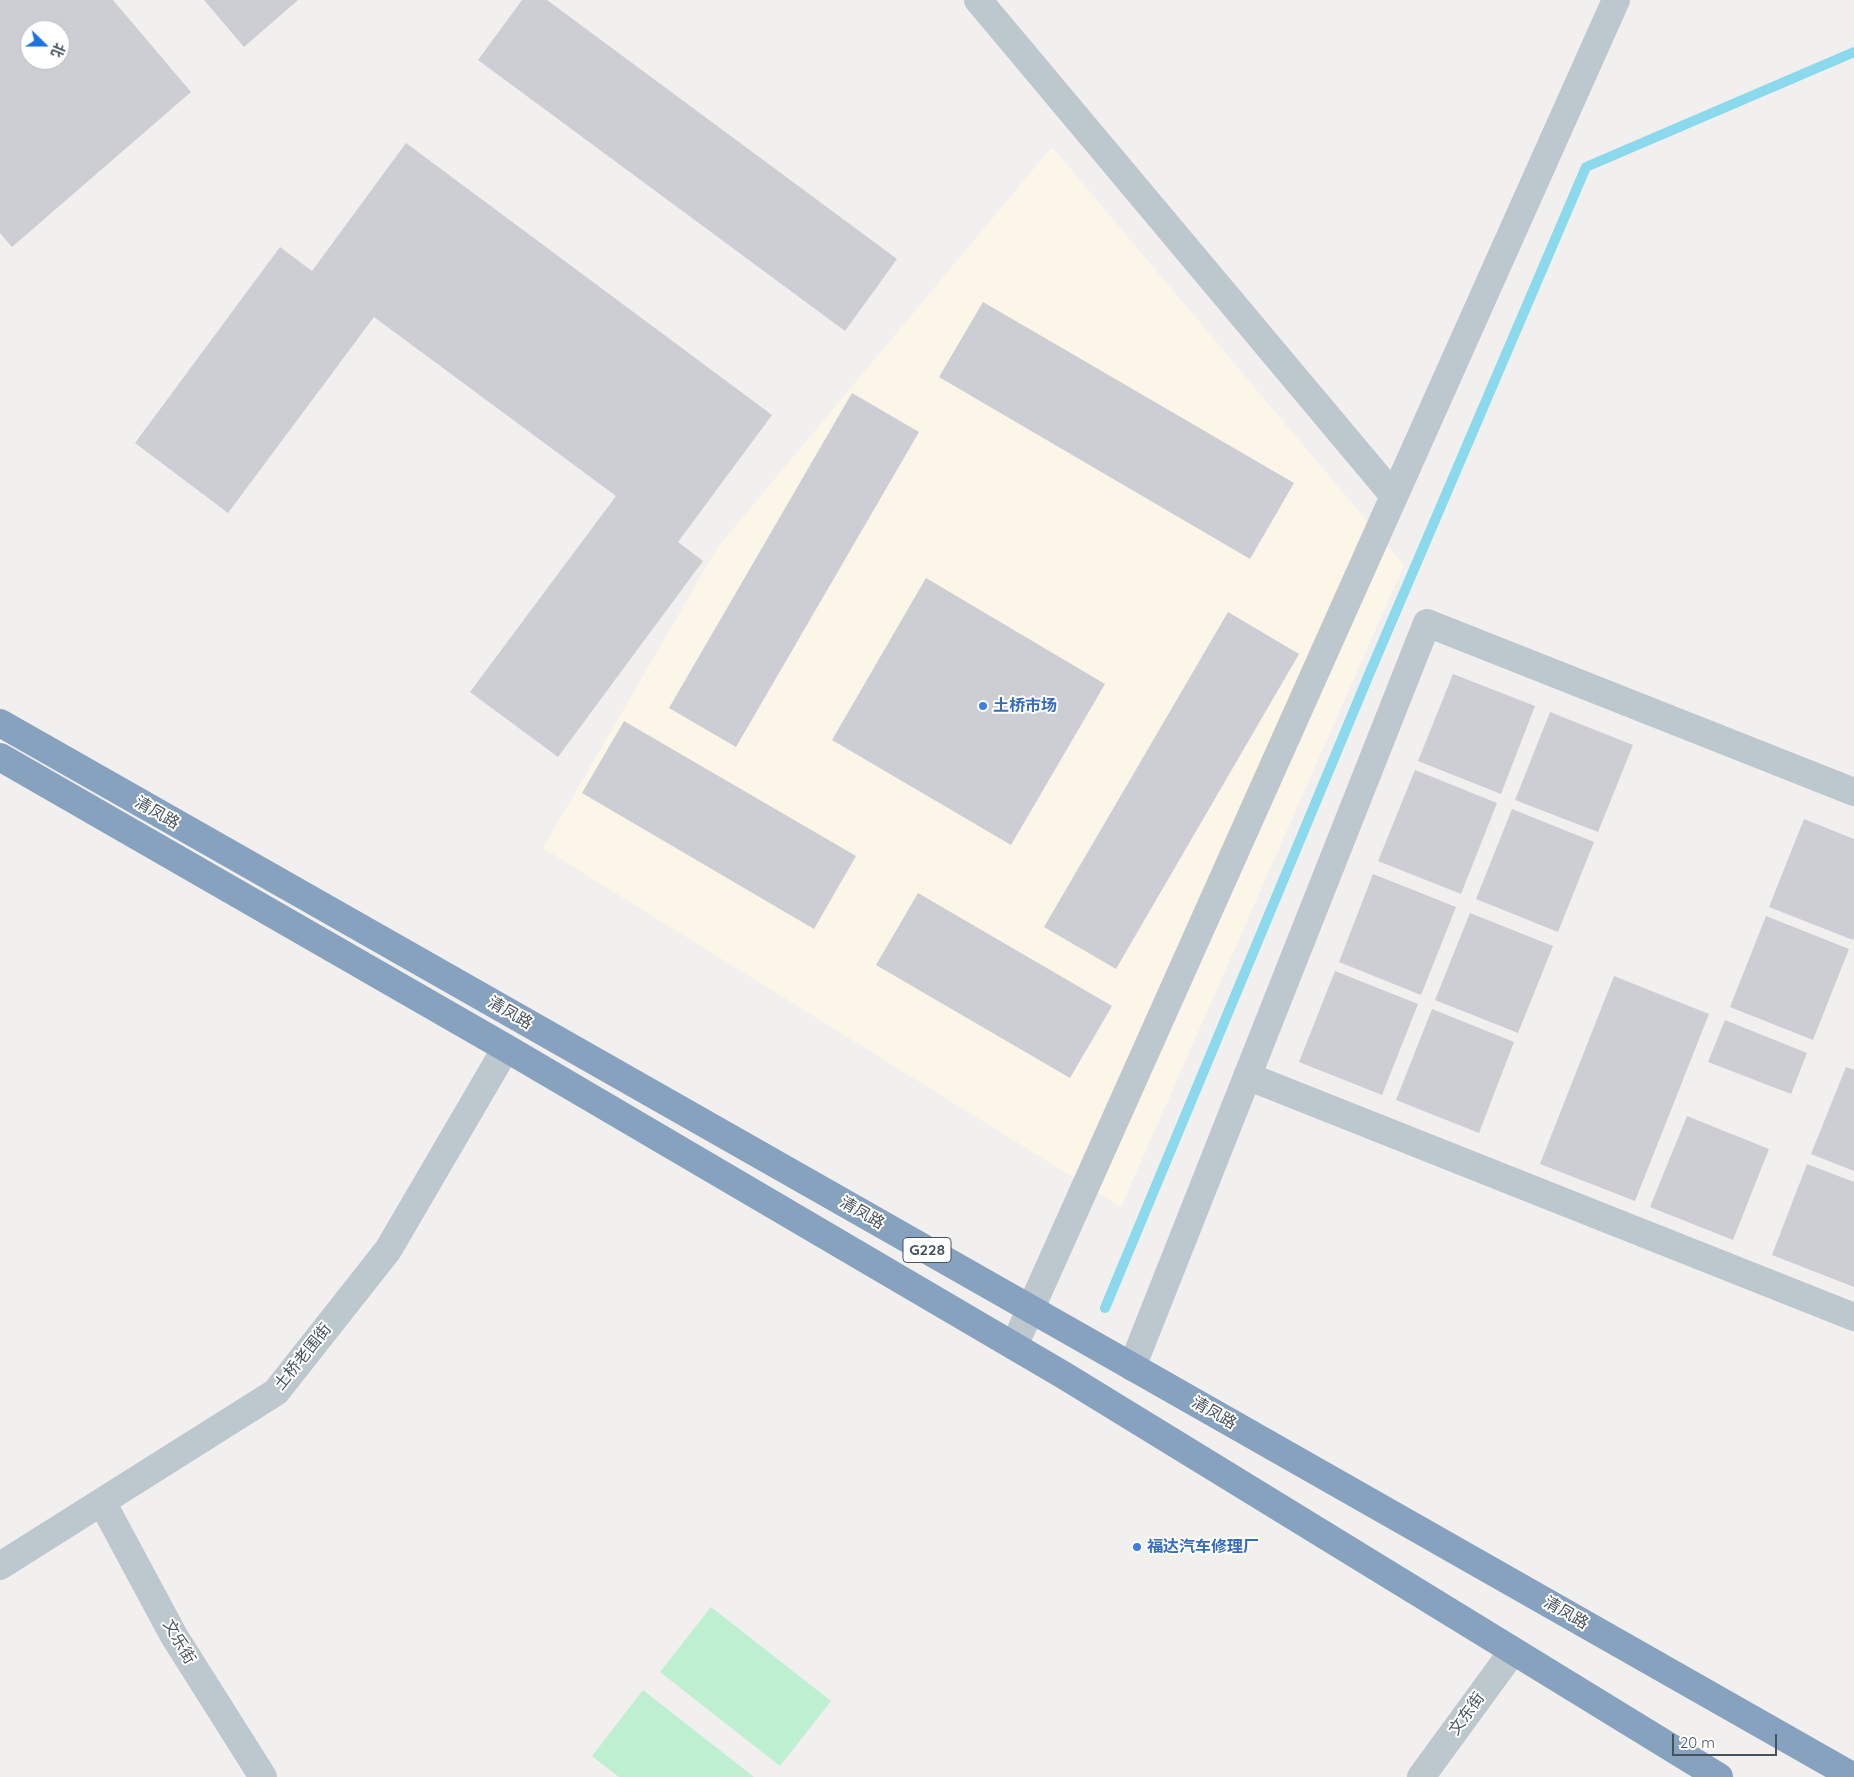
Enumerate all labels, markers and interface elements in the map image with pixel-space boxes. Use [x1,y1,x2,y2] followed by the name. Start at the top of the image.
[20,20,70,70] north arrow
[47,40,69,60] text: 北
[993,696,1057,716] place label: 土桥市场
[977,700,989,712] marker: 土桥市场
[131,793,183,833] street label: 清凤路
[484,993,536,1033] street label: 清凤路
[836,1193,888,1233] street label: 清凤路
[903,1238,951,1262] road number: G228
[270,1320,336,1394] street label: 土桥老围街
[1188,1393,1240,1433] street label: 清凤路
[1147,1537,1259,1557] place label: 福达汽车修理厂
[1131,1541,1143,1553] marker: 福达汽车修理厂
[1540,1593,1592,1633] street label: 清凤路
[159,1616,199,1668] street label: 文乐街
[1445,1689,1489,1739] street label: 文东街
[1674,1724,1779,1756] scale bar
[1680,1733,1715,1752] text: 20 m

